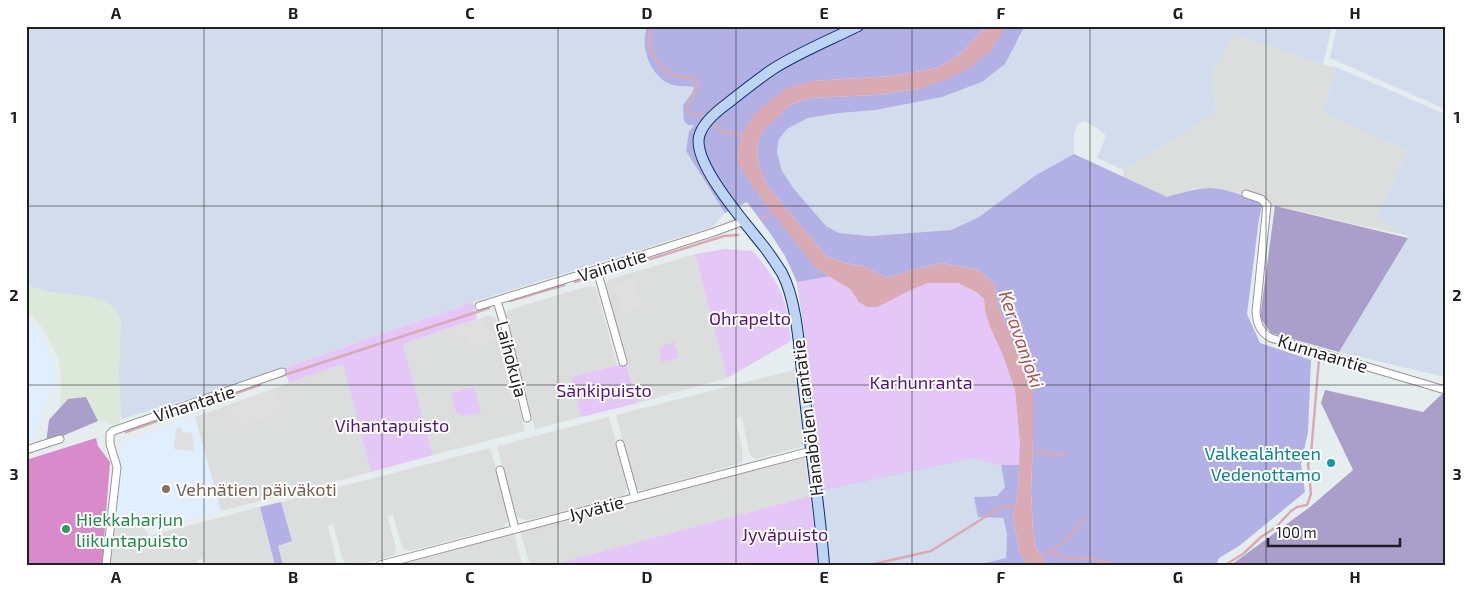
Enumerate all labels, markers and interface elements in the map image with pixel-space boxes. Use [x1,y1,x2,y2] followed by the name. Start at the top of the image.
[111,3,122,22] text: A
[288,3,298,22] text: B
[465,3,475,22] text: C
[642,3,653,22] text: D
[819,3,829,22] text: E
[997,3,1006,22] text: F
[1173,3,1183,22] text: G
[1349,3,1361,22] text: H
[11,107,17,126] text: 1
[1454,107,1460,126] text: 1
[575,244,649,286] street label: Vainiotie
[9,285,19,304] text: 2
[1452,285,1462,304] text: 2
[995,287,1049,391] water label: Keravanjoki
[709,307,791,329] park label: Ohrapelto
[491,318,533,400] street label: Laihokuja
[1275,329,1371,377] street label: Kunnaantie
[786,338,828,498] street label: Hanabölen rantatie
[869,371,973,393] park label: Karhunranta
[556,379,652,401] park label: Sänkipuisto
[151,380,237,426] street label: Vihantatie
[335,414,449,436] park label: Vihantapuisto
[1205,442,1321,485] place label: Valkealähteen Vedenottamo
[1325,457,1337,469] marker: Valkealähteen Vedenottamo
[9,464,19,483] text: 3
[1452,464,1462,483] text: 3
[176,478,337,500] place label: Vehnätien päiväkoti
[160,483,172,495] marker: Vehnätien päiväkoti
[566,490,626,526] street label: Jyvätie
[76,508,188,551] place label: Hiekkaharjun liikuntapuisto
[1268,516,1401,548] scale bar
[60,523,72,535] marker: Hiekkaharjun liikuntapuisto
[742,523,828,545] park label: Jyväpuisto
[1276,523,1317,541] text: 100 m
[111,567,122,586] text: A
[288,567,298,586] text: B
[465,567,475,586] text: C
[642,567,653,586] text: D
[819,567,829,586] text: E
[997,567,1006,586] text: F
[1173,567,1183,586] text: G
[1349,567,1361,586] text: H

